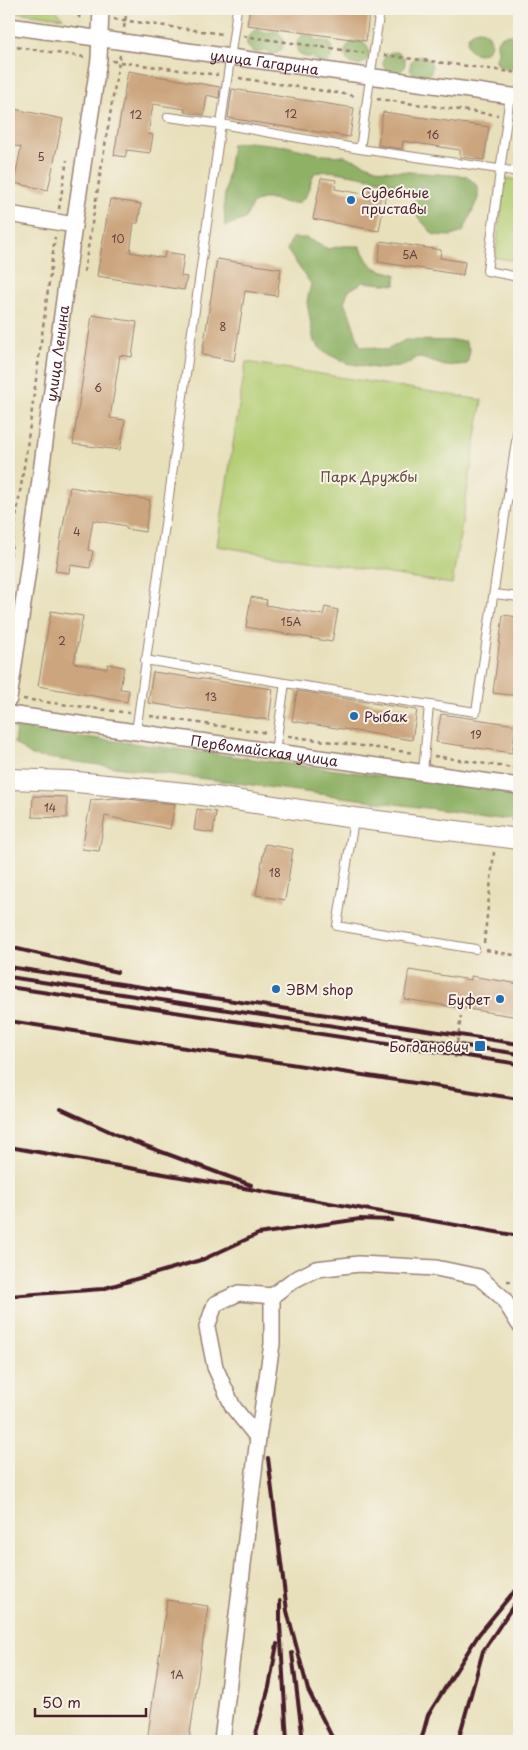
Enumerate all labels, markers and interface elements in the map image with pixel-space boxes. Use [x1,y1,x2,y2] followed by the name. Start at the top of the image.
[209,44,320,80] street label: улица Гагарина
[285,105,298,122] house number: 12
[130,106,143,123] house number: 12
[427,126,440,143] house number: 16
[37,148,45,165] house number: 5
[361,182,429,219] place label: Судебные приставы
[345,194,357,206] marker: Судебные приставы
[112,230,124,247] house number: 10
[402,246,418,263] house number: 5А
[40,304,74,403] street label: улица Ленина
[220,318,227,335] house number: 8
[94,379,102,396] house number: 6
[320,466,418,487] park label: Парк Дружбы
[73,523,81,540] house number: 4
[281,613,302,630] house number: 15А
[58,632,66,649] house number: 2
[205,688,217,705] house number: 13
[364,706,408,727] place label: Рыбак
[348,710,360,722] marker: Рыбак
[470,726,482,743] house number: 19
[189,729,340,771] street label: Первомайская улица
[44,799,56,816] house number: 14
[269,864,281,881] house number: 18
[286,979,353,1000] place label: ЭВМ shop
[270,983,282,995] marker: ЭВМ shop
[447,989,490,1010] place label: Буфет
[494,993,506,1005] marker: Буфет
[389,1036,469,1057] place label: Богданович
[473,1039,487,1053] marker: Богданович
[170,1666,184,1683] house number: 1А
[35,1685,146,1717] scale bar
[42,1690,81,1713] text: 50 m

